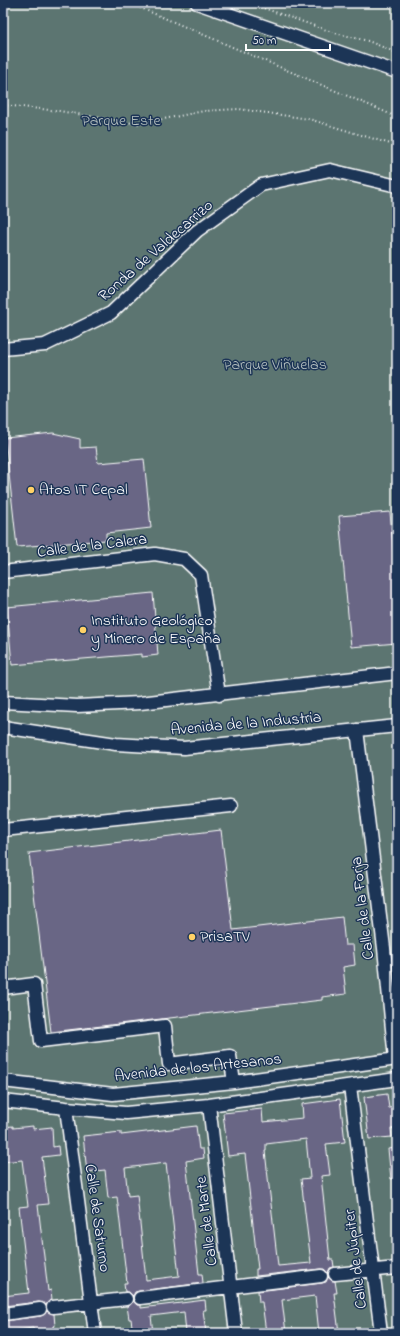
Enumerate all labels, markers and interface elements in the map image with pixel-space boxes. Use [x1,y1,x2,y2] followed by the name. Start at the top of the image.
[246,26,330,52] scale bar
[252,32,276,50] text: 50 m
[81,109,161,133] park label: Parque Este
[93,194,219,308] street label: Ronda de Valdecarrizo
[223,353,327,377] park label: Parque Viñuelas
[39,478,128,502] place label: Atos IT Cepal
[26,485,36,495] marker: Atos IT Cepal
[36,527,148,565] street label: Calle de la Calera
[91,609,221,651] place label: Instituto Geológico y Minero de España
[78,625,88,635] marker: Instituto Geológico y Minero de España
[170,705,322,743] street label: Avenida de la Industria
[345,855,381,961] street label: Calle de la Forja
[200,925,250,949] place label: PrisaTV
[187,932,197,942] marker: PrisaTV
[113,1047,283,1089] street label: Avenida de los Artesanos
[78,1163,116,1273] street label: Calle de Saturno
[190,1174,224,1267] street label: Calle de Marte
[338,1208,374,1310] street label: Calle de Júpiter

